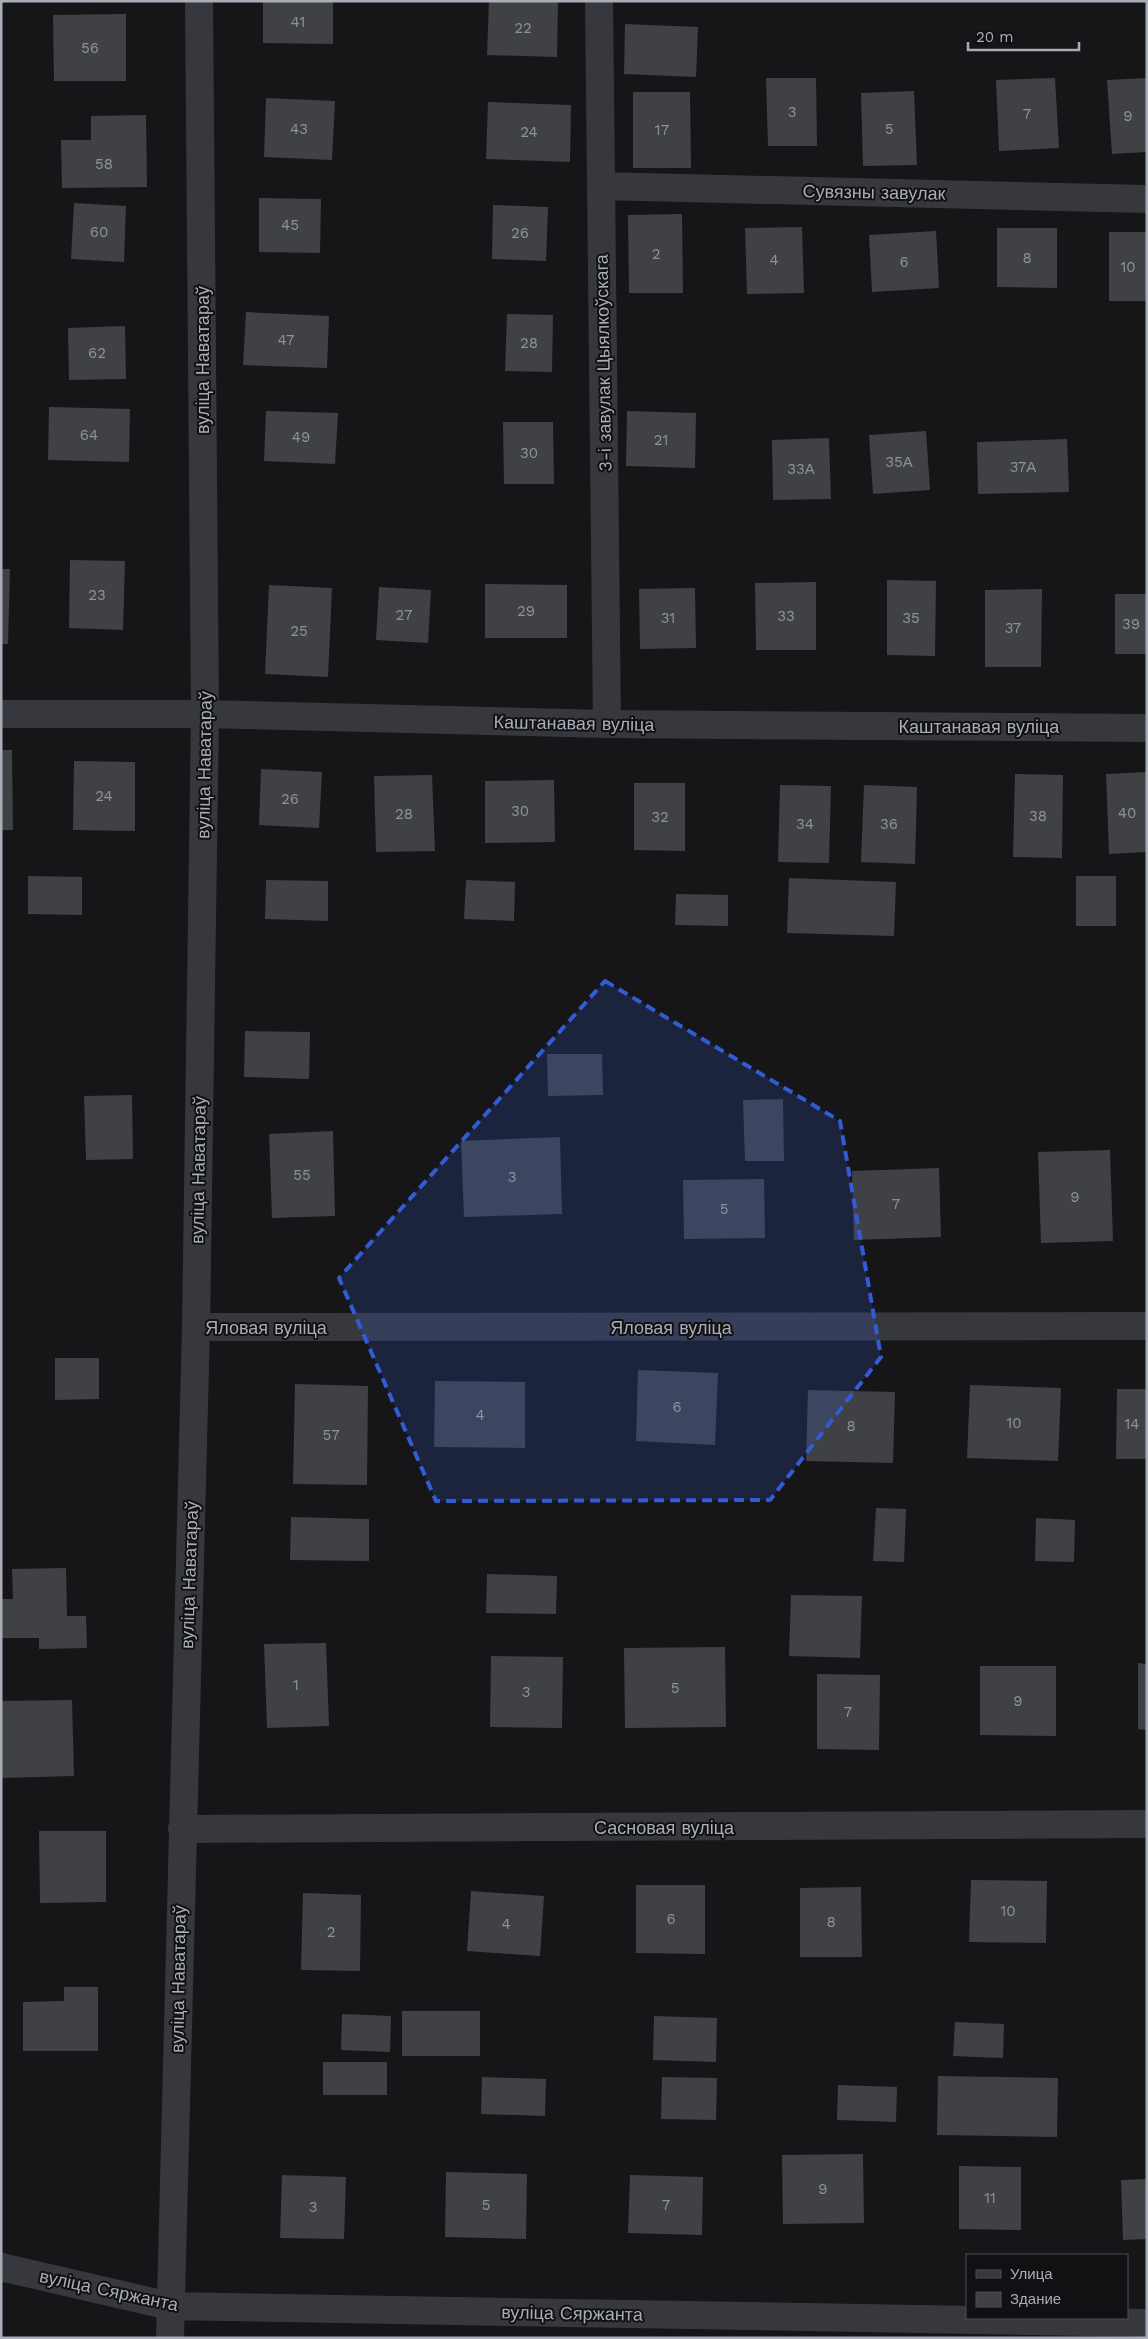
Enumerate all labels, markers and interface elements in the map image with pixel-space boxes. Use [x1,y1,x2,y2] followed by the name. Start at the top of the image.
[291,13,305,31] house number: 41
[514,19,532,37] house number: 22
[968,20,1079,52] scale bar
[976,28,1014,46] text: 20 m
[81,39,99,57] house number: 56
[788,103,796,121] house number: 3
[1023,105,1031,123] house number: 7
[1123,107,1133,125] house number: 9
[290,120,308,138] house number: 43
[885,120,893,138] house number: 5
[655,121,669,139] house number: 17
[520,123,538,141] house number: 24
[95,155,113,173] house number: 58
[802,180,946,204] street label: Сувязны завулак
[281,216,299,234] house number: 45
[90,223,108,241] house number: 60
[511,224,529,242] house number: 26
[652,245,660,263] house number: 2
[1022,249,1032,267] house number: 8
[769,251,779,269] house number: 4
[591,253,615,472] street label: 3-і завулак Цыялкоўскага
[899,253,909,271] house number: 6
[1120,258,1136,276] house number: 10
[192,286,213,434] street label: вуліца Наватараў
[278,331,294,349] house number: 47
[520,334,538,352] house number: 28
[88,344,106,362] house number: 62
[80,426,98,444] house number: 64
[292,428,310,446] house number: 49
[654,431,668,449] house number: 21
[520,444,538,462] house number: 30
[885,453,913,471] house number: 35А
[1010,458,1036,476] house number: 37А
[787,460,815,478] house number: 33А
[88,586,106,604] house number: 23
[517,602,535,620] house number: 29
[396,606,412,624] house number: 27
[777,607,795,625] house number: 33
[661,609,675,627] house number: 31
[902,609,920,627] house number: 35
[1122,615,1140,633] house number: 39
[1005,619,1021,637] house number: 37
[290,622,308,640] house number: 25
[192,691,216,839] street label: вуліца Наватараў
[493,711,656,735] street label: Каштанавая вуліца
[899,716,1060,737] street label: Каштанавая вуліца
[95,787,113,805] house number: 24
[281,790,299,808] house number: 26
[511,802,529,820] house number: 30
[1118,804,1136,822] house number: 40
[395,805,413,823] house number: 28
[1029,807,1047,825] house number: 38
[651,808,669,826] house number: 32
[796,815,814,833] house number: 34
[880,815,898,833] house number: 36
[186,1096,210,1244] street label: вуліца Наватараў
[293,1166,311,1184] house number: 55
[508,1168,516,1186] house number: 3
[1070,1188,1080,1206] house number: 9
[892,1195,900,1213] house number: 7
[720,1200,728,1218] house number: 5
[205,1317,328,1338] street label: Яловая вуліца
[610,1317,733,1338] street label: Яловая вуліца
[672,1398,682,1416] house number: 6
[475,1406,485,1424] house number: 4
[1006,1414,1022,1432] house number: 10
[1124,1415,1140,1433] house number: 14
[846,1417,856,1435] house number: 8
[322,1426,340,1444] house number: 57
[176,1501,202,1649] street label: вуліца Наватараў
[293,1676,299,1694] house number: 1
[671,1679,679,1697] house number: 5
[522,1683,530,1701] house number: 3
[1013,1692,1023,1710] house number: 9
[844,1703,852,1721] house number: 7
[594,1817,735,1838] street label: Сасновая вуліца
[1000,1902,1016,1920] house number: 10
[166,1905,190,2053] street label: вуліца Наватараў
[666,1910,676,1928] house number: 6
[826,1913,836,1931] house number: 8
[501,1915,511,1933] house number: 4
[327,1923,335,1941] house number: 2
[818,2180,828,2198] house number: 9
[984,2189,996,2207] house number: 11
[482,2196,490,2214] house number: 5
[662,2196,670,2214] house number: 7
[309,2198,317,2216] house number: 3
[966,2254,1128,2319] legend
[38,2265,181,2315] street label: вуліца Сяржанта
[1010,2265,1053,2283] text: Улица
[1010,2290,1061,2308] text: Здание
[501,2301,644,2325] street label: вуліца Сяржанта

